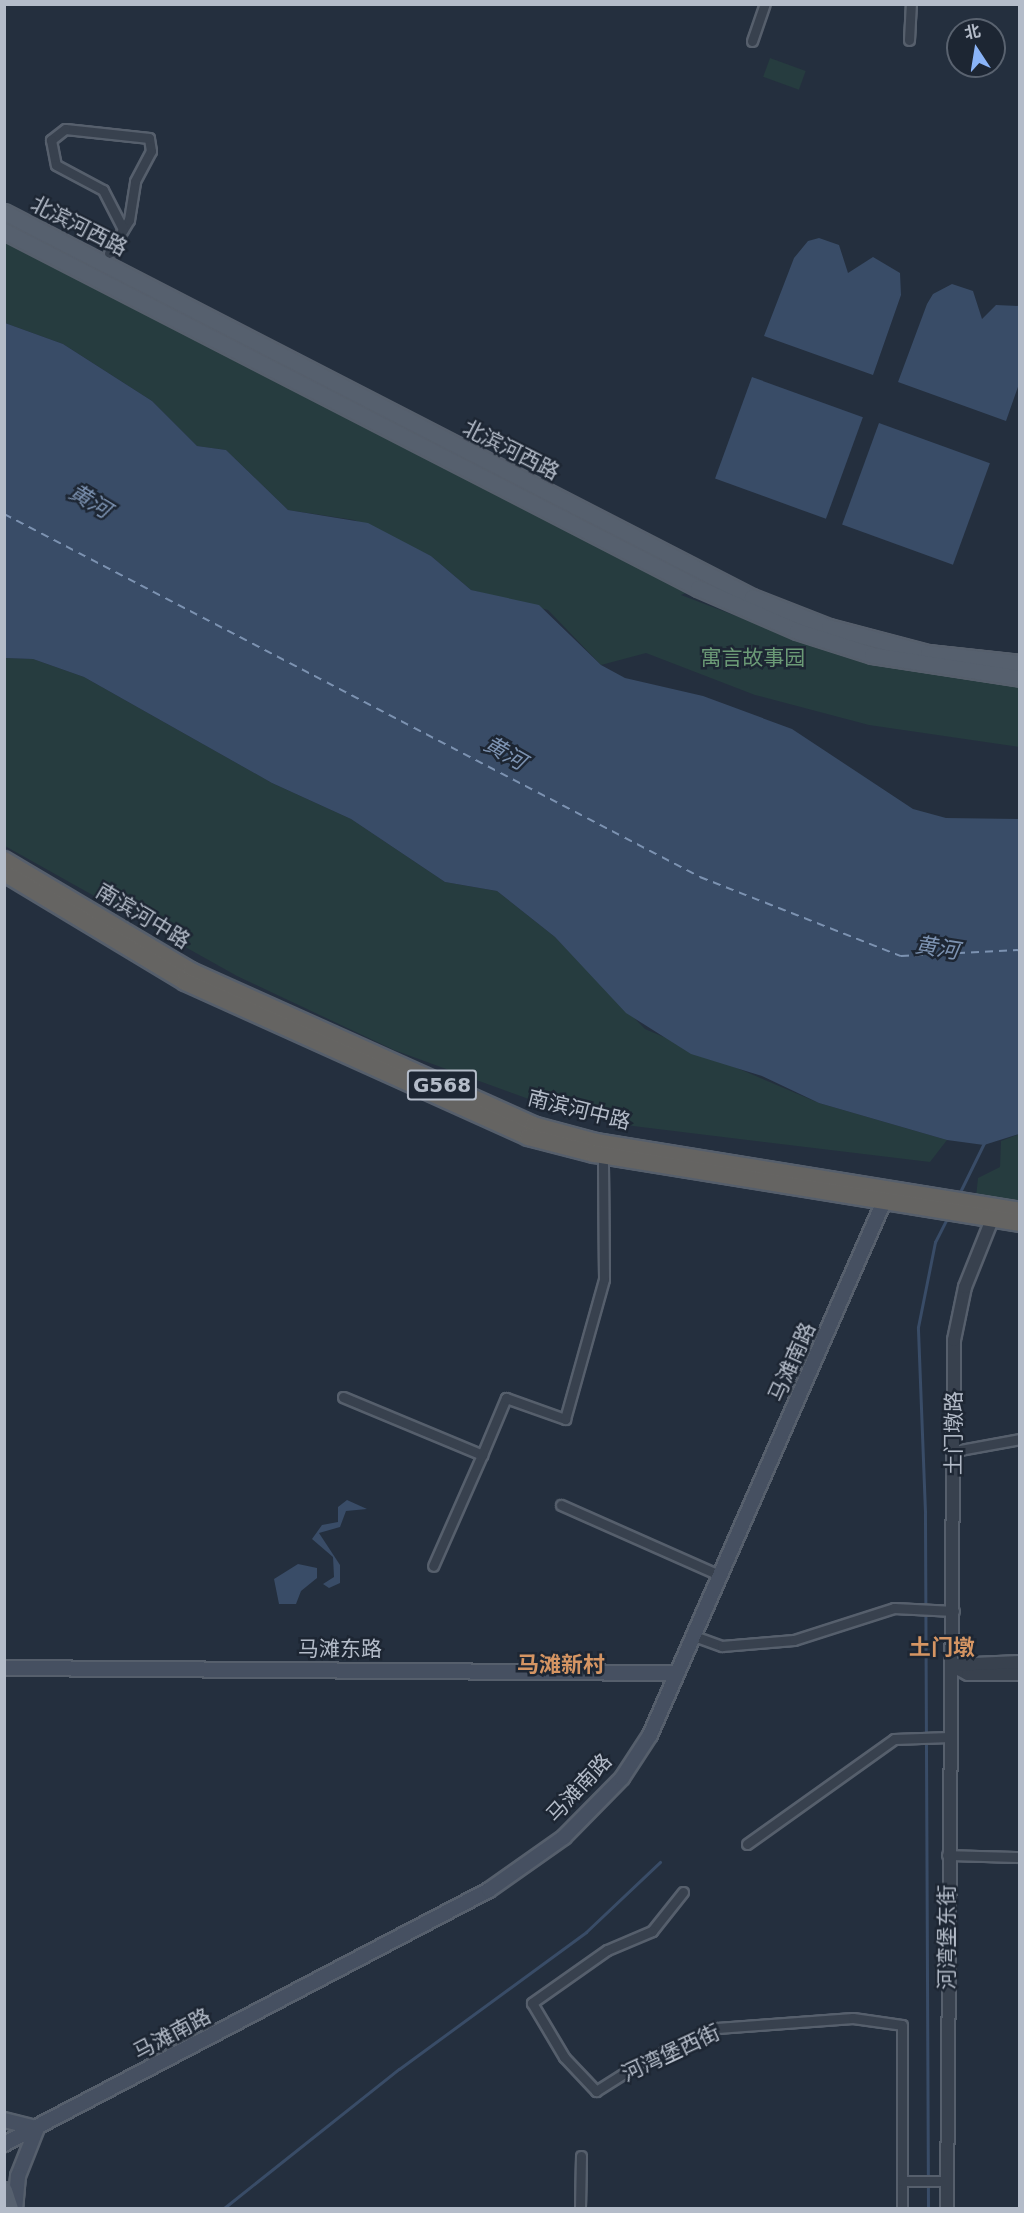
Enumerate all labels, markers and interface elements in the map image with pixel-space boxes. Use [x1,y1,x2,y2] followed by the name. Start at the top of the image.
[946,18,1006,78] north arrow
[963,21,982,43] text: 北
[27,191,131,261] street label: 北滨河西路
[459,415,563,485] street label: 北滨河西路
[64,478,116,524] water label: 黄河
[701,645,805,671] park label: 寓言故事园
[479,731,531,775] water label: 黄河
[92,878,194,954] street label: 南滨河中路
[913,932,961,964] water label: 黄河
[406,1068,478,1102] road number: G568
[525,1085,633,1135] street label: 南滨河中路
[763,1319,821,1405] street label: 马滩南路
[941,1391,967,1475] street label: 土门墩路
[909,1635,975,1661] district label: 土门墩
[298,1636,382,1662] street label: 马滩东路
[517,1652,605,1678] district label: 马滩新村
[541,1749,617,1827] street label: 马滩南路
[934,1885,960,1989] street label: 河湾堡东街
[129,2003,215,2065] street label: 马滩南路
[618,2019,724,2087] street label: 河湾堡西街

